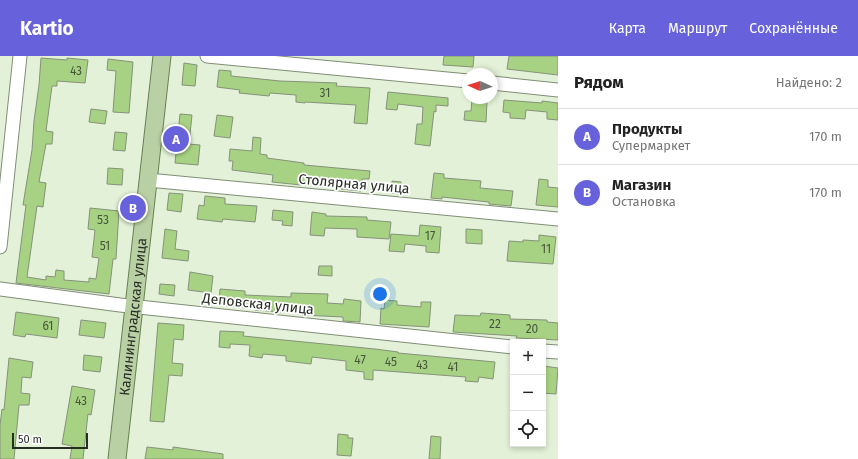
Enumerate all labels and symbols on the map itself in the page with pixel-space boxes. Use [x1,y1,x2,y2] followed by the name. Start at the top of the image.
[70,64,82,78] house number: 43
[462,68,498,104] north arrow
[320,86,330,100] house number: 31
[163,124,189,154] pin: A
[298,171,410,197] street label: Столярная улица
[120,193,146,223] pin: B
[97,213,109,227] house number: 53
[425,229,435,243] house number: 17
[116,237,150,397] street label: Калининградская улица
[100,239,110,253] house number: 51
[541,242,551,256] house number: 11
[370,284,390,304] your location
[200,290,315,318] street label: Деповская улица
[489,317,501,331] house number: 22
[42,319,54,333] house number: 61
[526,322,539,336] house number: 20
[354,353,366,367] house number: 47
[385,355,397,369] house number: 45
[416,358,428,372] house number: 43
[448,360,458,374] house number: 41
[75,394,87,408] house number: 43
[12,431,88,450] scale bar

